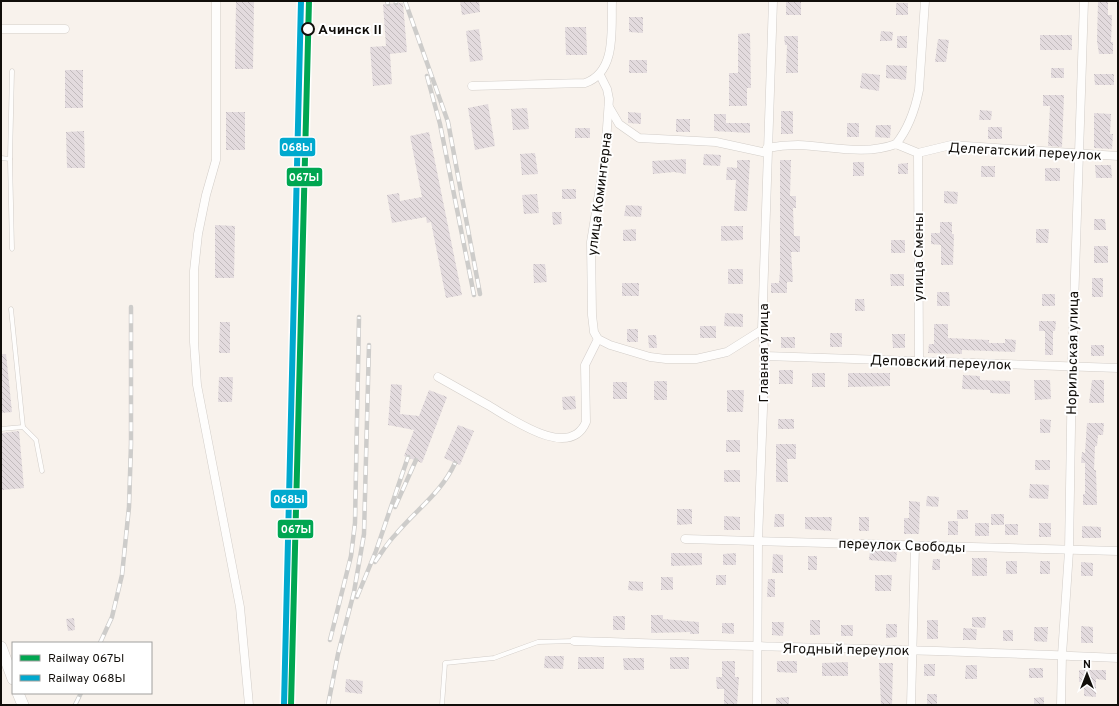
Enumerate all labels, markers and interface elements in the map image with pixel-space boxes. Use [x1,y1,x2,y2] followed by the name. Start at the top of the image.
[301,22,315,36] marker: Ачинск II
[318,22,382,39] place label: Ачинск II
[584,132,616,257] street label: улица Коминтерна
[279,137,316,157] line badge: 068Ы
[948,140,1102,165] street label: Делегатский переулок
[281,141,313,155] text: 068Ы
[286,167,323,187] line badge: 067Ы
[289,171,319,185] text: 067Ы
[911,213,928,302] street label: улица Смены
[1064,291,1083,415] street label: Норильская улица
[756,303,773,403] street label: Главная улица
[870,353,1012,374] street label: Деповский переулок
[270,489,308,509] line badge: 068Ы
[273,493,305,507] text: 068Ы
[277,519,314,539] line badge: 067Ы
[281,523,311,537] text: 067Ы
[838,536,966,557] street label: переулок Свободы
[782,641,910,660] street label: Ягодный переулок
[12,642,152,694] legend
[48,651,124,667] text: Railway 067Ы
[1067,654,1107,694] north arrow
[1083,658,1091,672] text: N
[48,671,126,687] text: Railway 068Ы

